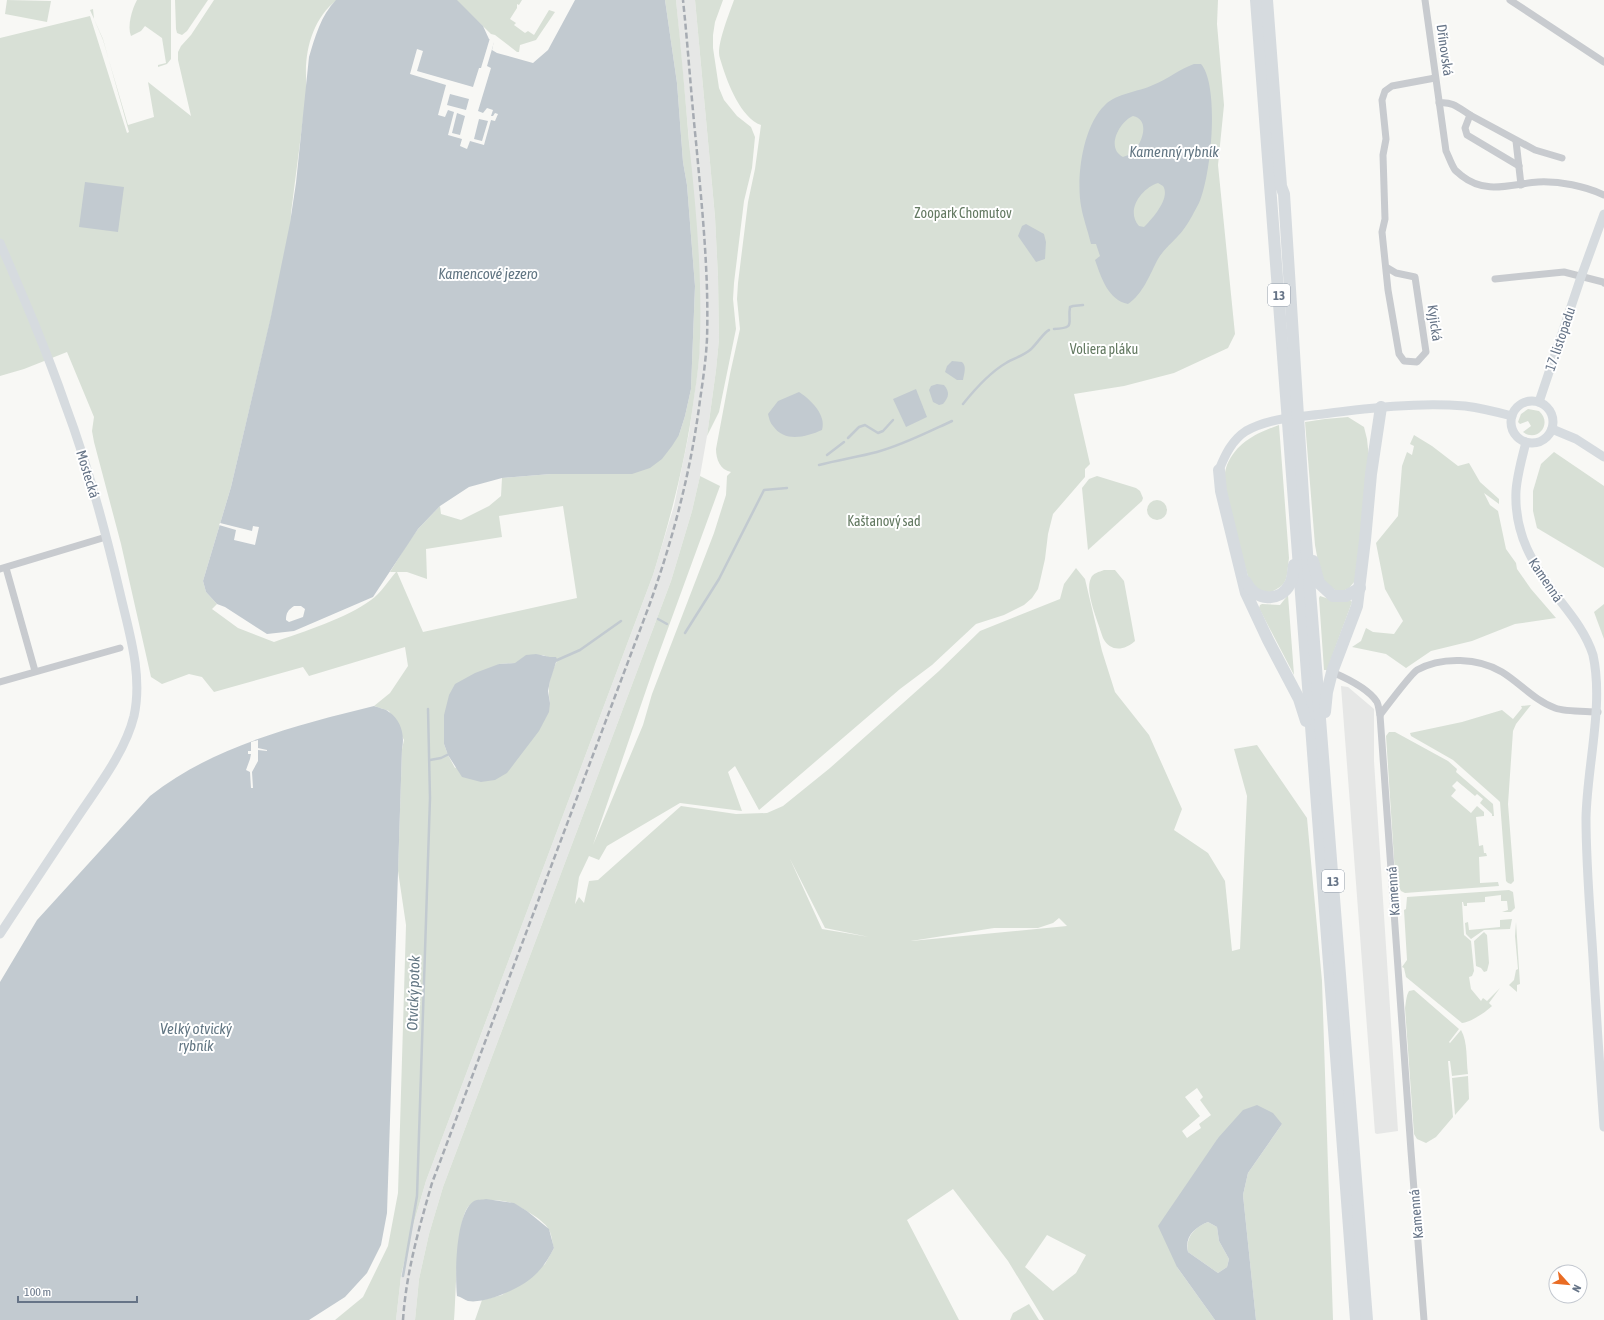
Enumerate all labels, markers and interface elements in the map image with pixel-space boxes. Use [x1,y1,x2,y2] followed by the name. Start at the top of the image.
[1433,23,1457,77] street label: Dřínovská
[1129,143,1219,160] water label: Kamenný rybník
[914,205,1012,221] park label: Zoopark Chomutov
[438,265,538,282] water label: Kamencové jezero
[1268,284,1290,306] road number: 13
[1425,304,1445,342] street label: Kyjická
[1542,305,1578,373] street label: 17. listopadu
[1070,341,1138,357] park label: Voliera pláku
[73,448,103,500] street label: Mostecká
[847,513,921,529] park label: Kaštanový sad
[1525,555,1567,605] street label: Kamenná
[1383,866,1403,916] street label: Kamenná
[1322,870,1344,892] road number: 13
[403,955,423,1031] water label: Otvický potok
[160,1020,233,1054] water label: Velký otvický rybník
[1406,1189,1426,1239] street label: Kamenná
[1548,1264,1588,1304] north arrow
[18,1278,137,1304] scale bar
[1570,1283,1584,1294] text: N
[24,1285,51,1299] text: 100 m

